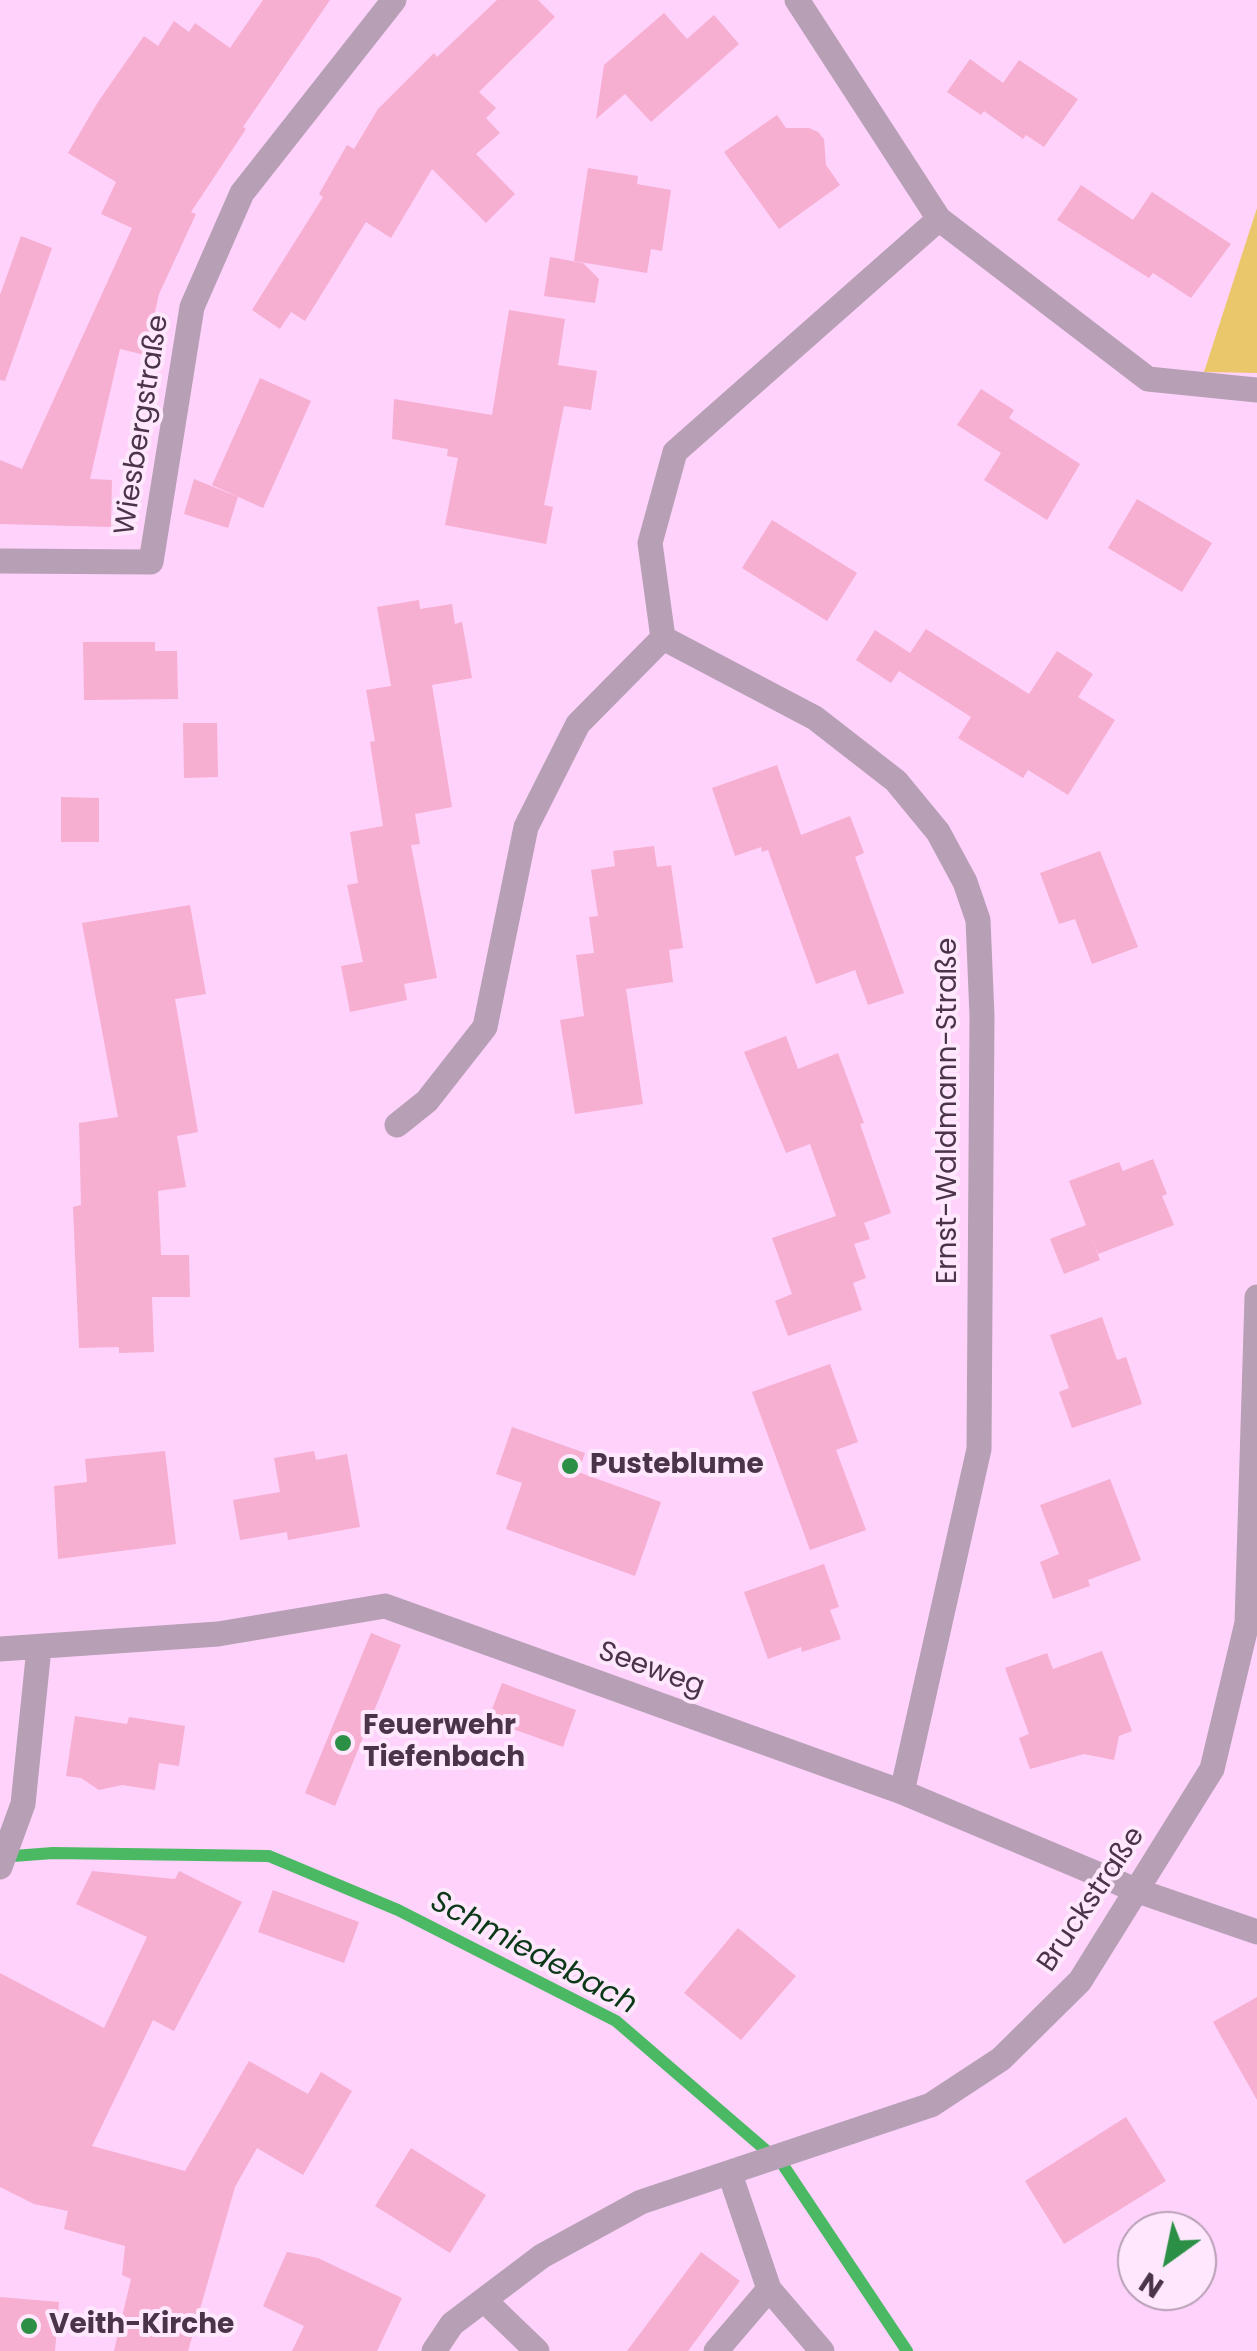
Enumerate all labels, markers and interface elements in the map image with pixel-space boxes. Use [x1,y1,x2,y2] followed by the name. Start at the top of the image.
[109,313,177,537] street label: Wiesbergstraße
[932,938,966,1284] street label: Ernst-Waldmann-Straße
[590,1449,764,1483] place label: Pusteblume
[559,1455,581,1477] marker: Pusteblume
[593,1635,709,1705] street label: Seeweg
[363,1710,525,1776] place label: Feuerwehr Tiefenbach
[332,1732,354,1754] marker: Feuerwehr Tiefenbach
[1031,1821,1153,1979] street label: Bruckstraße
[424,1884,642,2024] water label: Schmiedebach
[1117,2211,1217,2311] north arrow
[1132,2263,1171,2307] text: N
[49,2309,234,2343] place label: Veith-Kirche
[18,2315,40,2337] marker: Veith-Kirche

